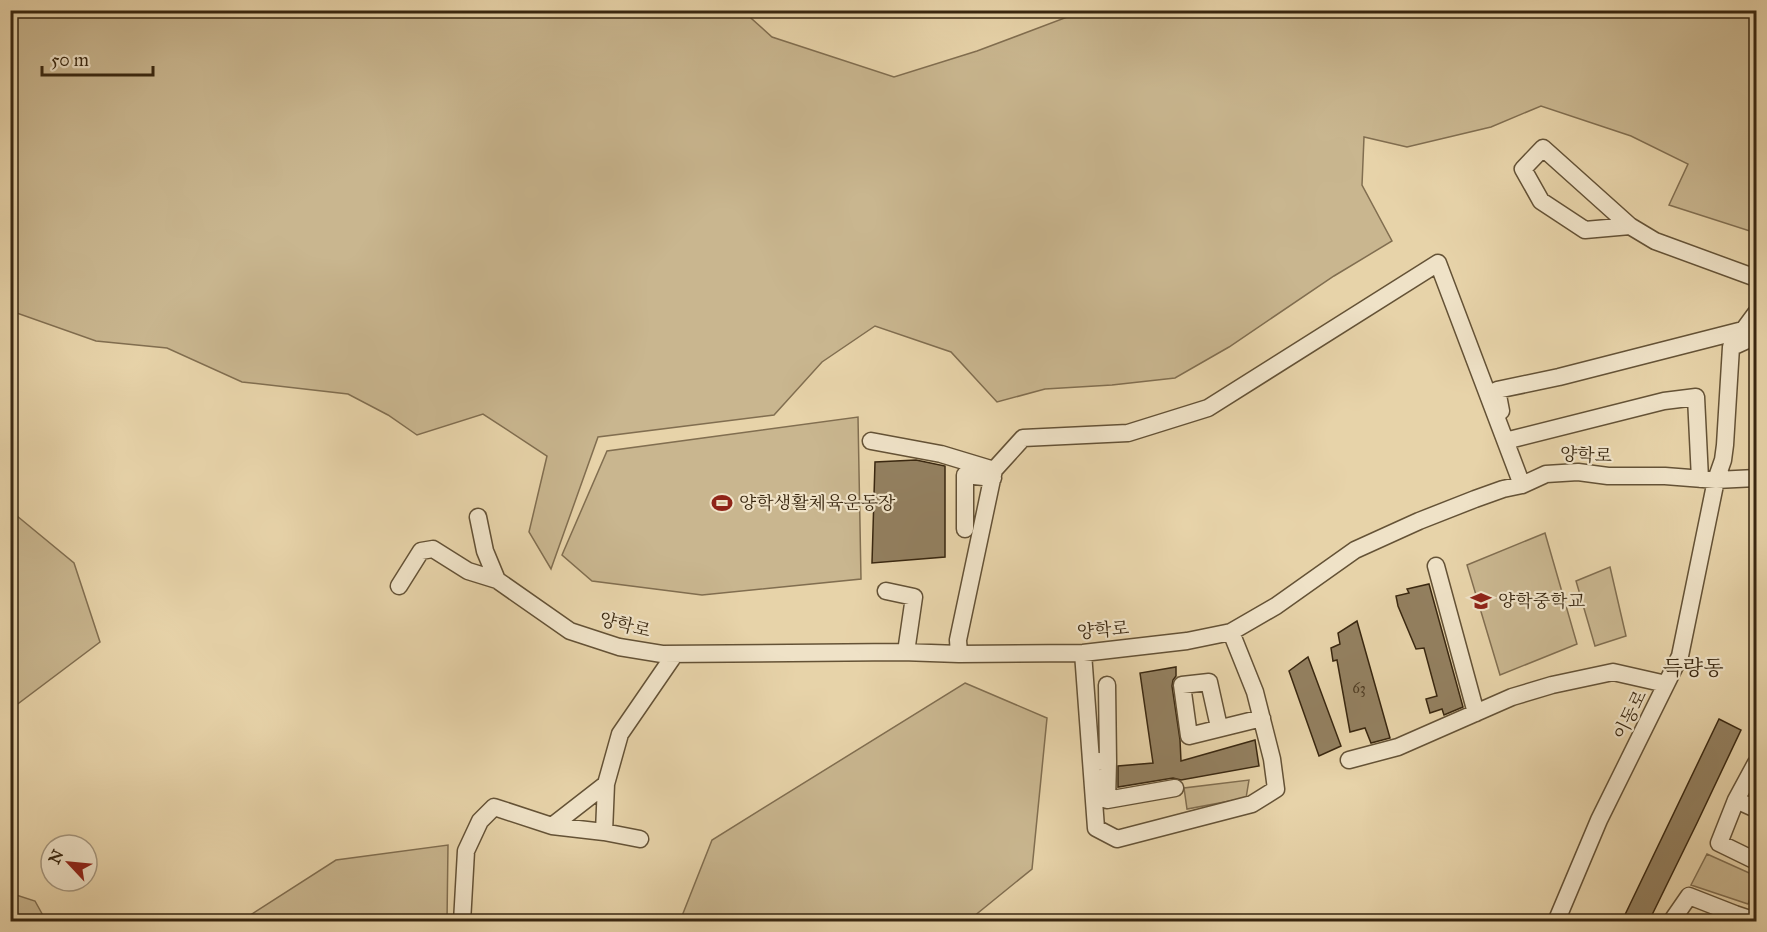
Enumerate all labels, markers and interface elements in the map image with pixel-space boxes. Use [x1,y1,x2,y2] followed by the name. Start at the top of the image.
[42,39,153,77] scale bar
[51,49,89,71] text: 50 m
[1560,443,1612,467] street label: 양학로
[710,491,734,515] sports icon: 양학생활체육운동장
[739,492,896,514] place label: 양학생활체육운동장
[1469,589,1493,613] school or university icon: 양학중학교
[1498,590,1586,612] place label: 양학중학교
[597,608,653,642] street label: 양학로
[1076,617,1130,643] street label: 양학로
[1663,655,1723,681] district label: 득량동
[1352,679,1366,697] house number: 63
[1609,687,1651,743] street label: 이동로
[39,833,99,893] north arrow
[44,846,68,867] text: N

